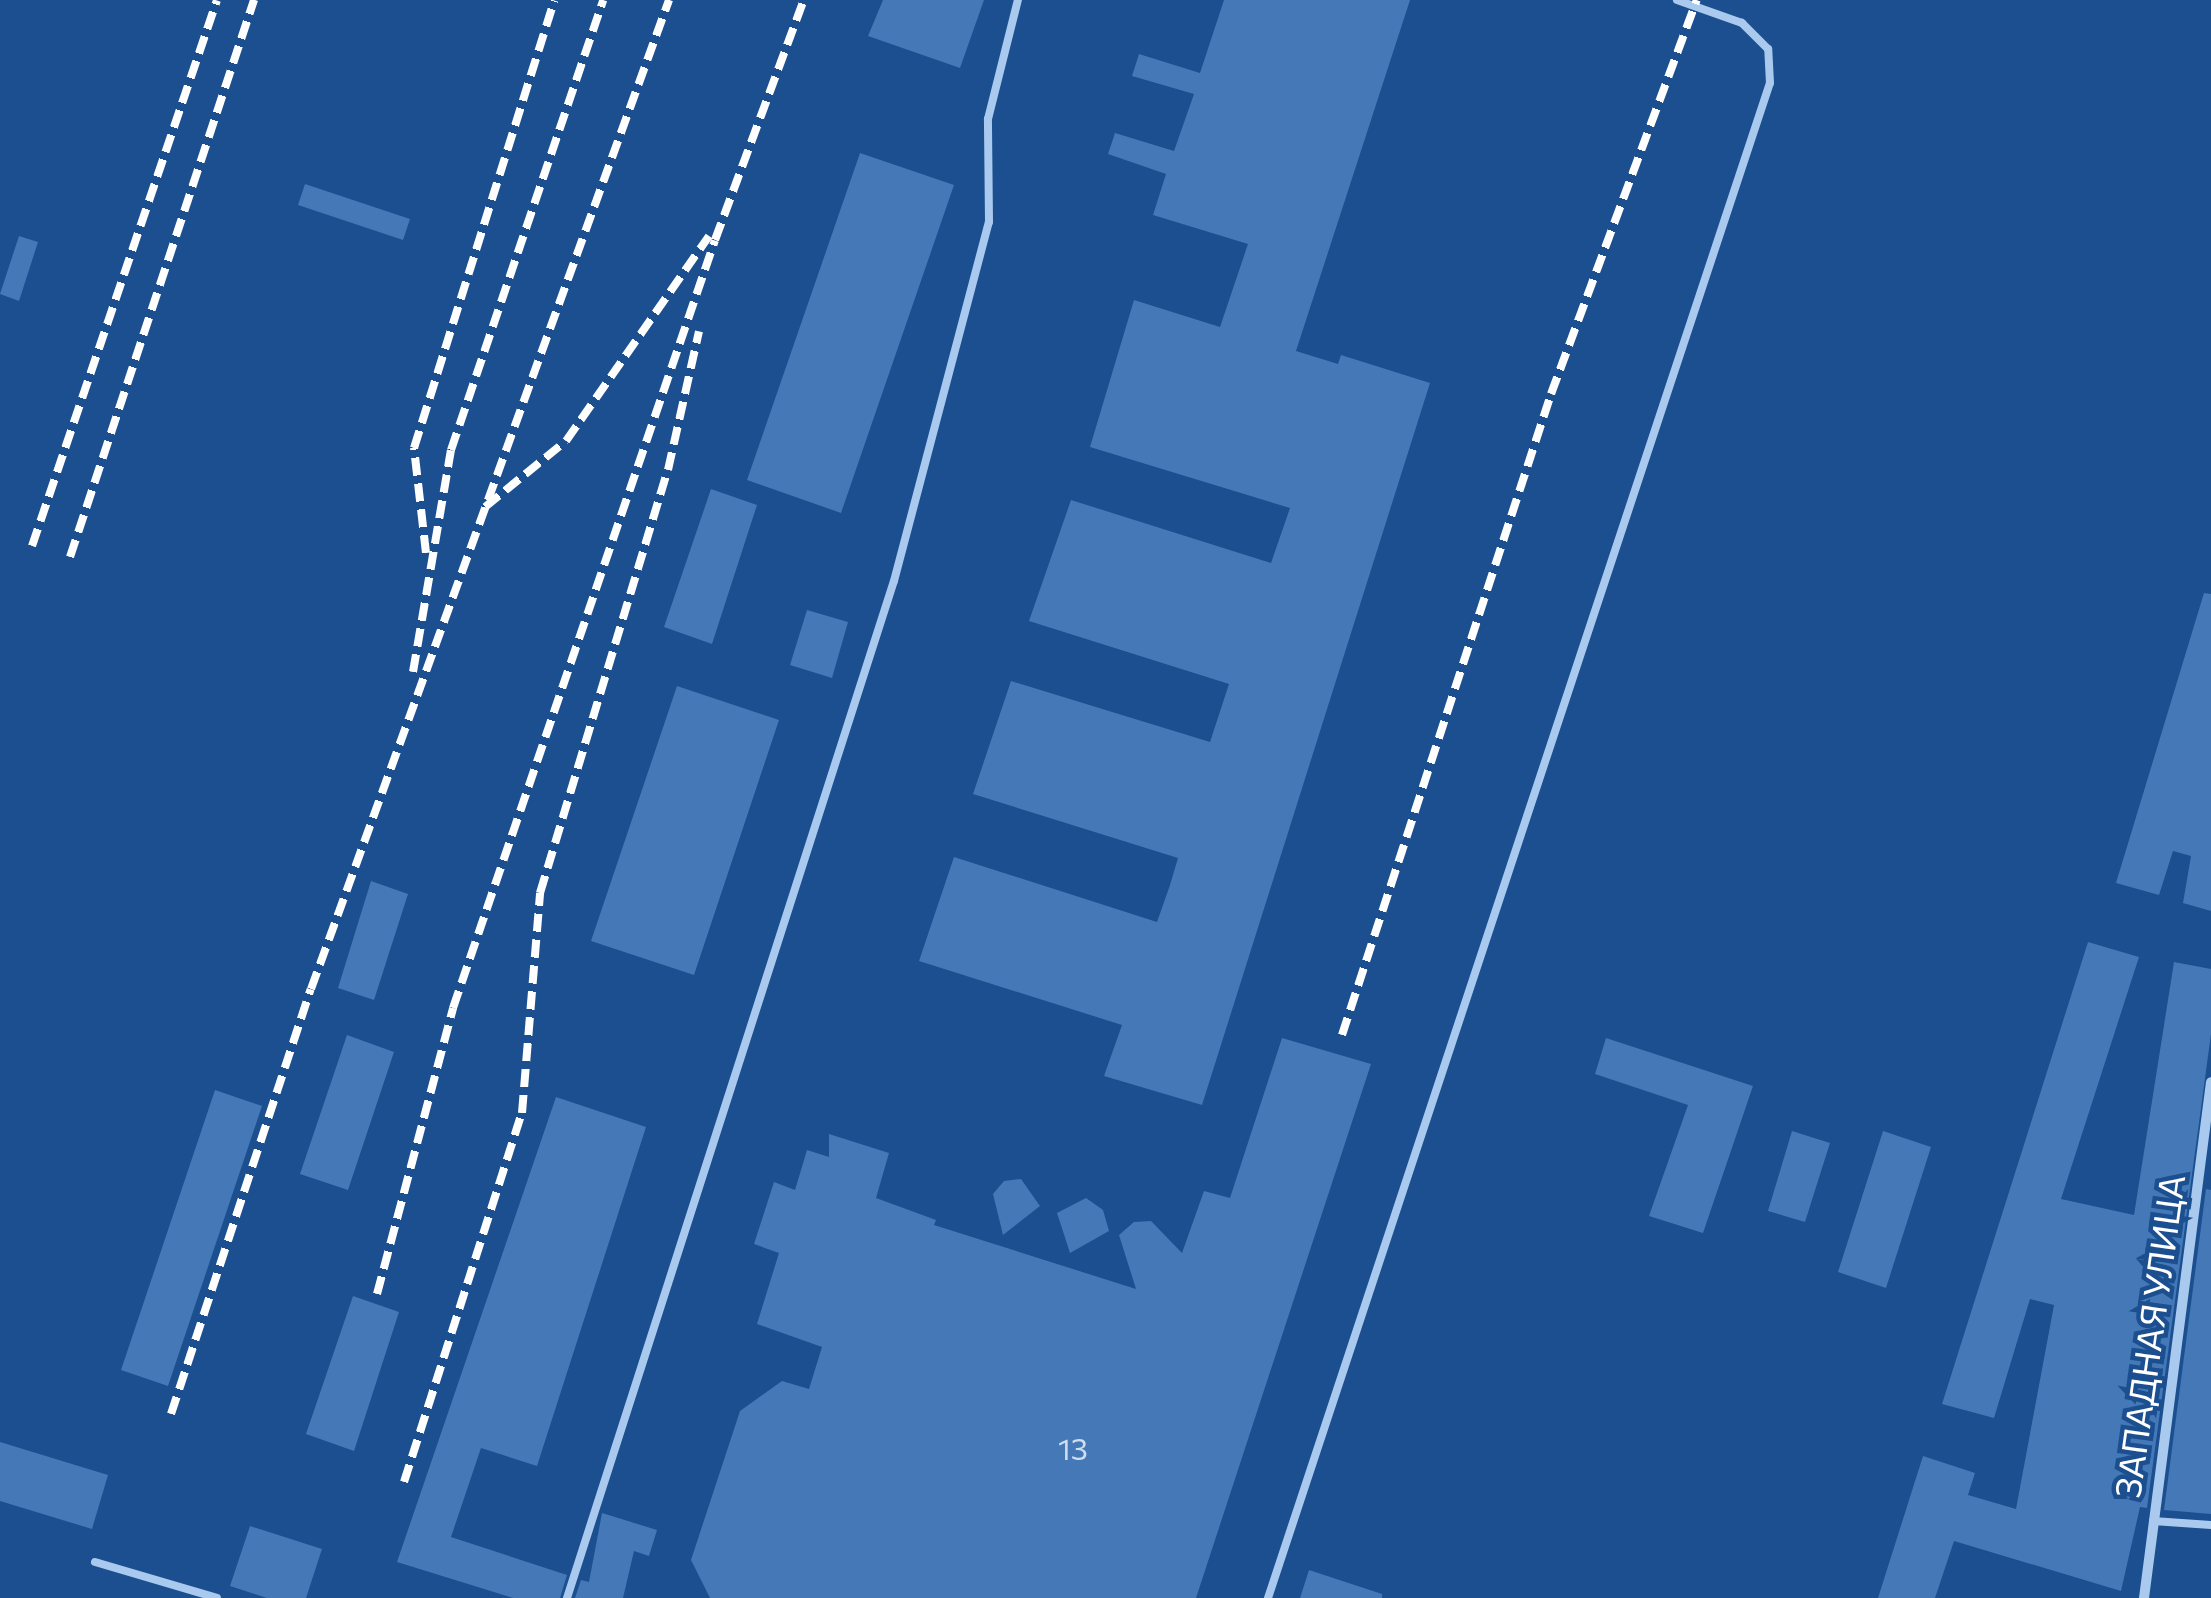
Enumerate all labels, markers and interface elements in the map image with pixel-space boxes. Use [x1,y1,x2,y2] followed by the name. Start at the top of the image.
[2105,1172,2193,1500] street label: ЗАПАДНАЯ УЛИЦА
[1058,1430,1088,1466] house number: 13

